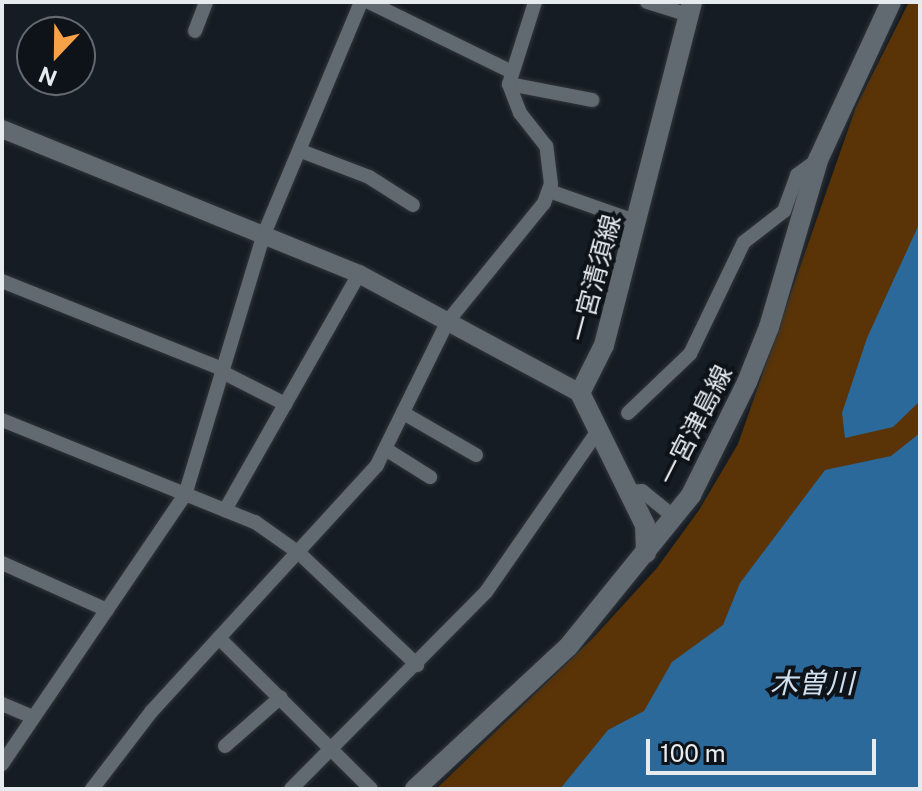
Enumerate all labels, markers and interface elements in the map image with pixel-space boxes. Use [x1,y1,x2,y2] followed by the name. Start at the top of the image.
[16,16,96,96] north arrow
[35,61,61,92] text: N
[563,211,627,345] street label: 一宮清須線
[652,360,738,490] street label: 一宮津島線
[770,666,854,700] water label: 木曽川
[650,723,880,773] scale bar
[660,739,726,767] text: 100 m

